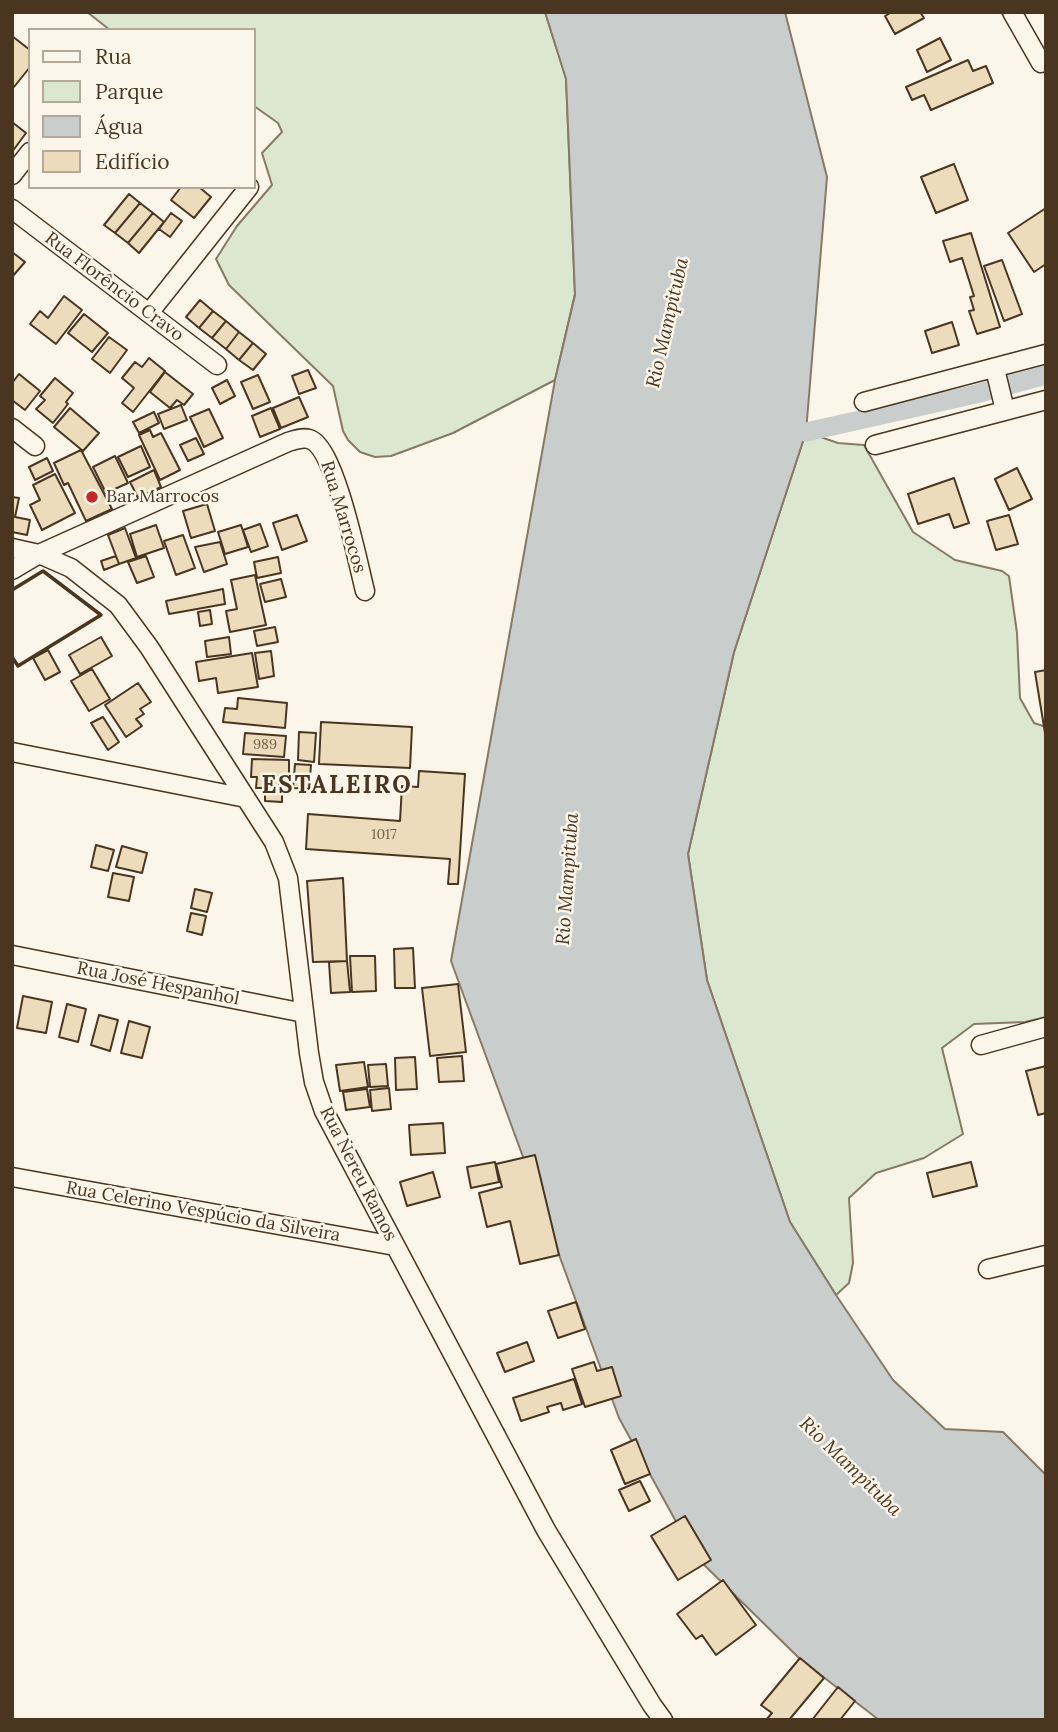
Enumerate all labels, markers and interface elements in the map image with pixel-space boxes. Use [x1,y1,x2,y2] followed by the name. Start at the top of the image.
[28,28,256,189] legend
[95,43,132,70] text: Rua
[95,78,163,105] text: Parque
[95,113,143,140] text: Água
[95,148,170,175] text: Edifício
[40,228,188,346] street label: Rua Florêncio Cravo
[642,256,694,390] water label: Rio Mampituba
[316,458,370,576] street label: Rua Marrocos
[106,486,219,508] place label: Bar Marrocos
[84,489,100,505] marker: Bar Marrocos
[253,737,277,753] house number: 989
[263,772,411,800] district label: ESTALEIRO
[552,812,584,946] water label: Rio Mampituba
[371,827,397,843] house number: 1017
[75,958,241,1010] street label: Rua José Hespanhol
[315,1103,401,1245] street label: Rua Nereu Ramos
[64,1177,342,1247] street label: Rua Celerino Vespúcio da Silveira
[794,1413,906,1521] water label: Rio Mampituba

